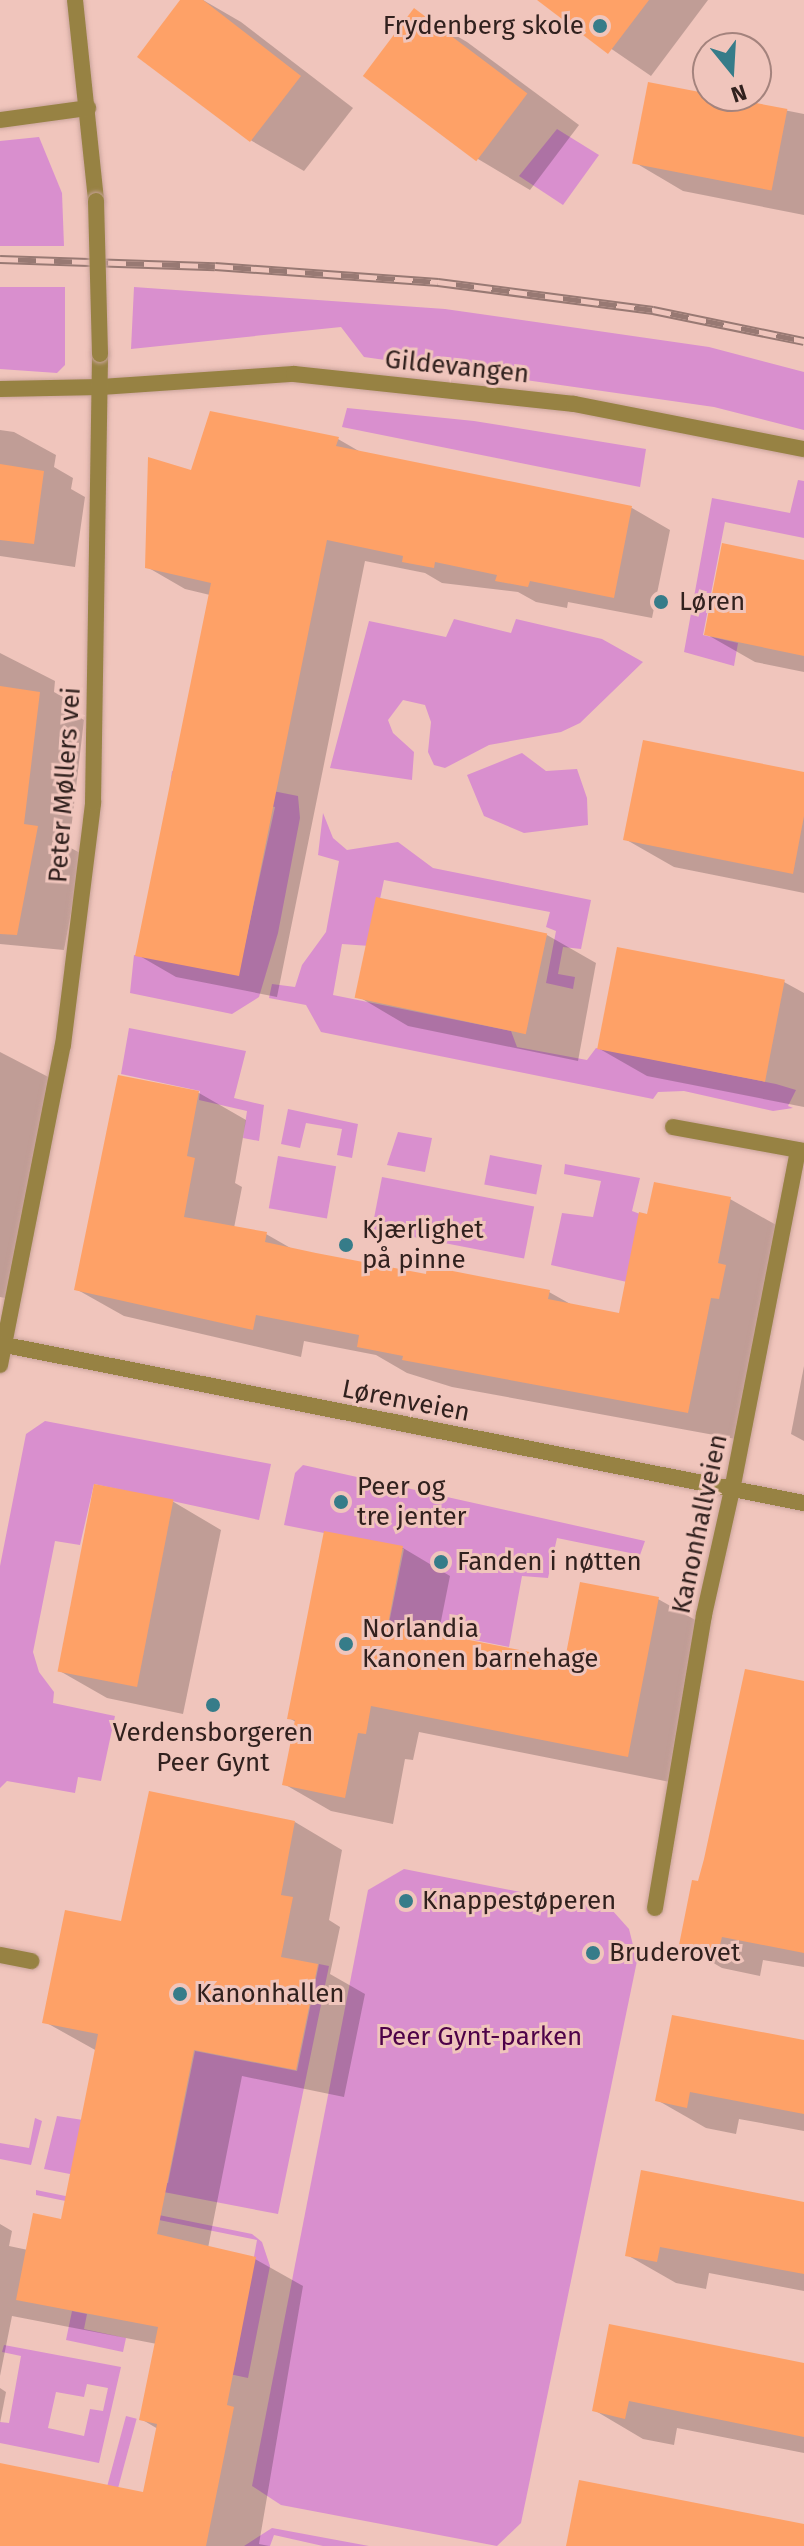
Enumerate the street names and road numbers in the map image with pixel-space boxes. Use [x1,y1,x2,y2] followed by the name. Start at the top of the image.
[383,344,531,390] street label: Gildevangen
[43,686,87,884] street label: Peter Møllers vei
[339,1373,473,1429] street label: Lørenveien
[666,1431,734,1617] street label: Kanonhallveien

